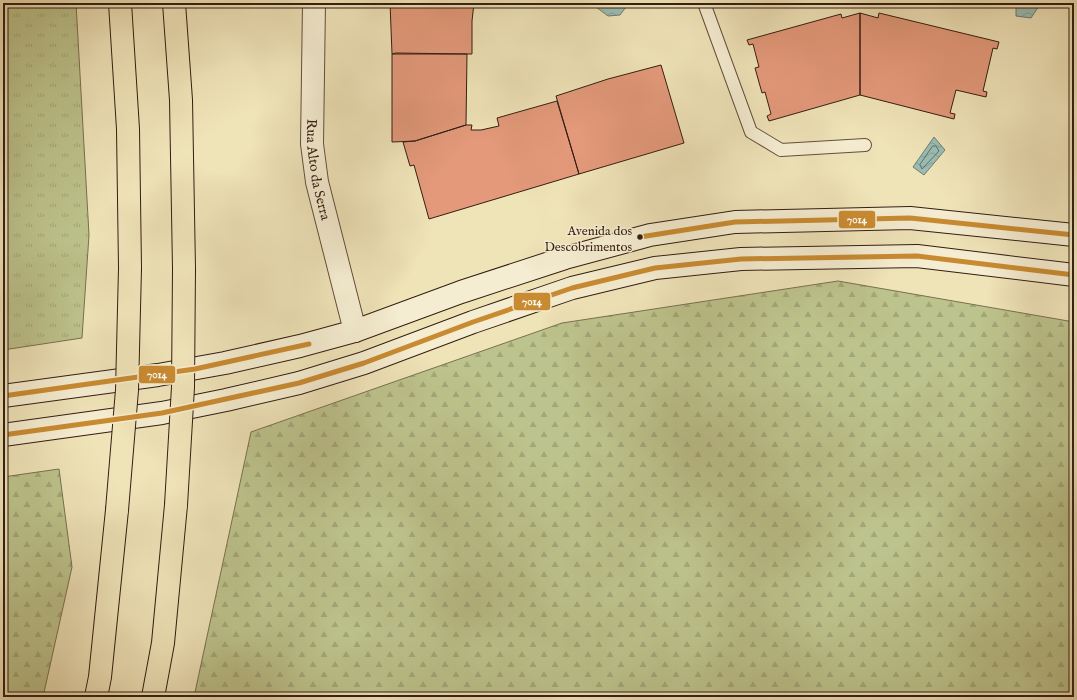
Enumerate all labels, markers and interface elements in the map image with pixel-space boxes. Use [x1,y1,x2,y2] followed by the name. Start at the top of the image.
[302,119,335,223] street label: Rua Alto da Serra
[838,210,876,229] line badge: 7014
[847,213,868,227] text: 7014
[544,223,632,256] place label: Avenida dos Descobrimentos
[635,232,645,242] marker: Avenida dos Descobrimentos
[513,292,551,311] line badge: 7014
[522,295,543,309] text: 7014
[138,365,176,384] line badge: 7014
[147,368,168,382] text: 7014

